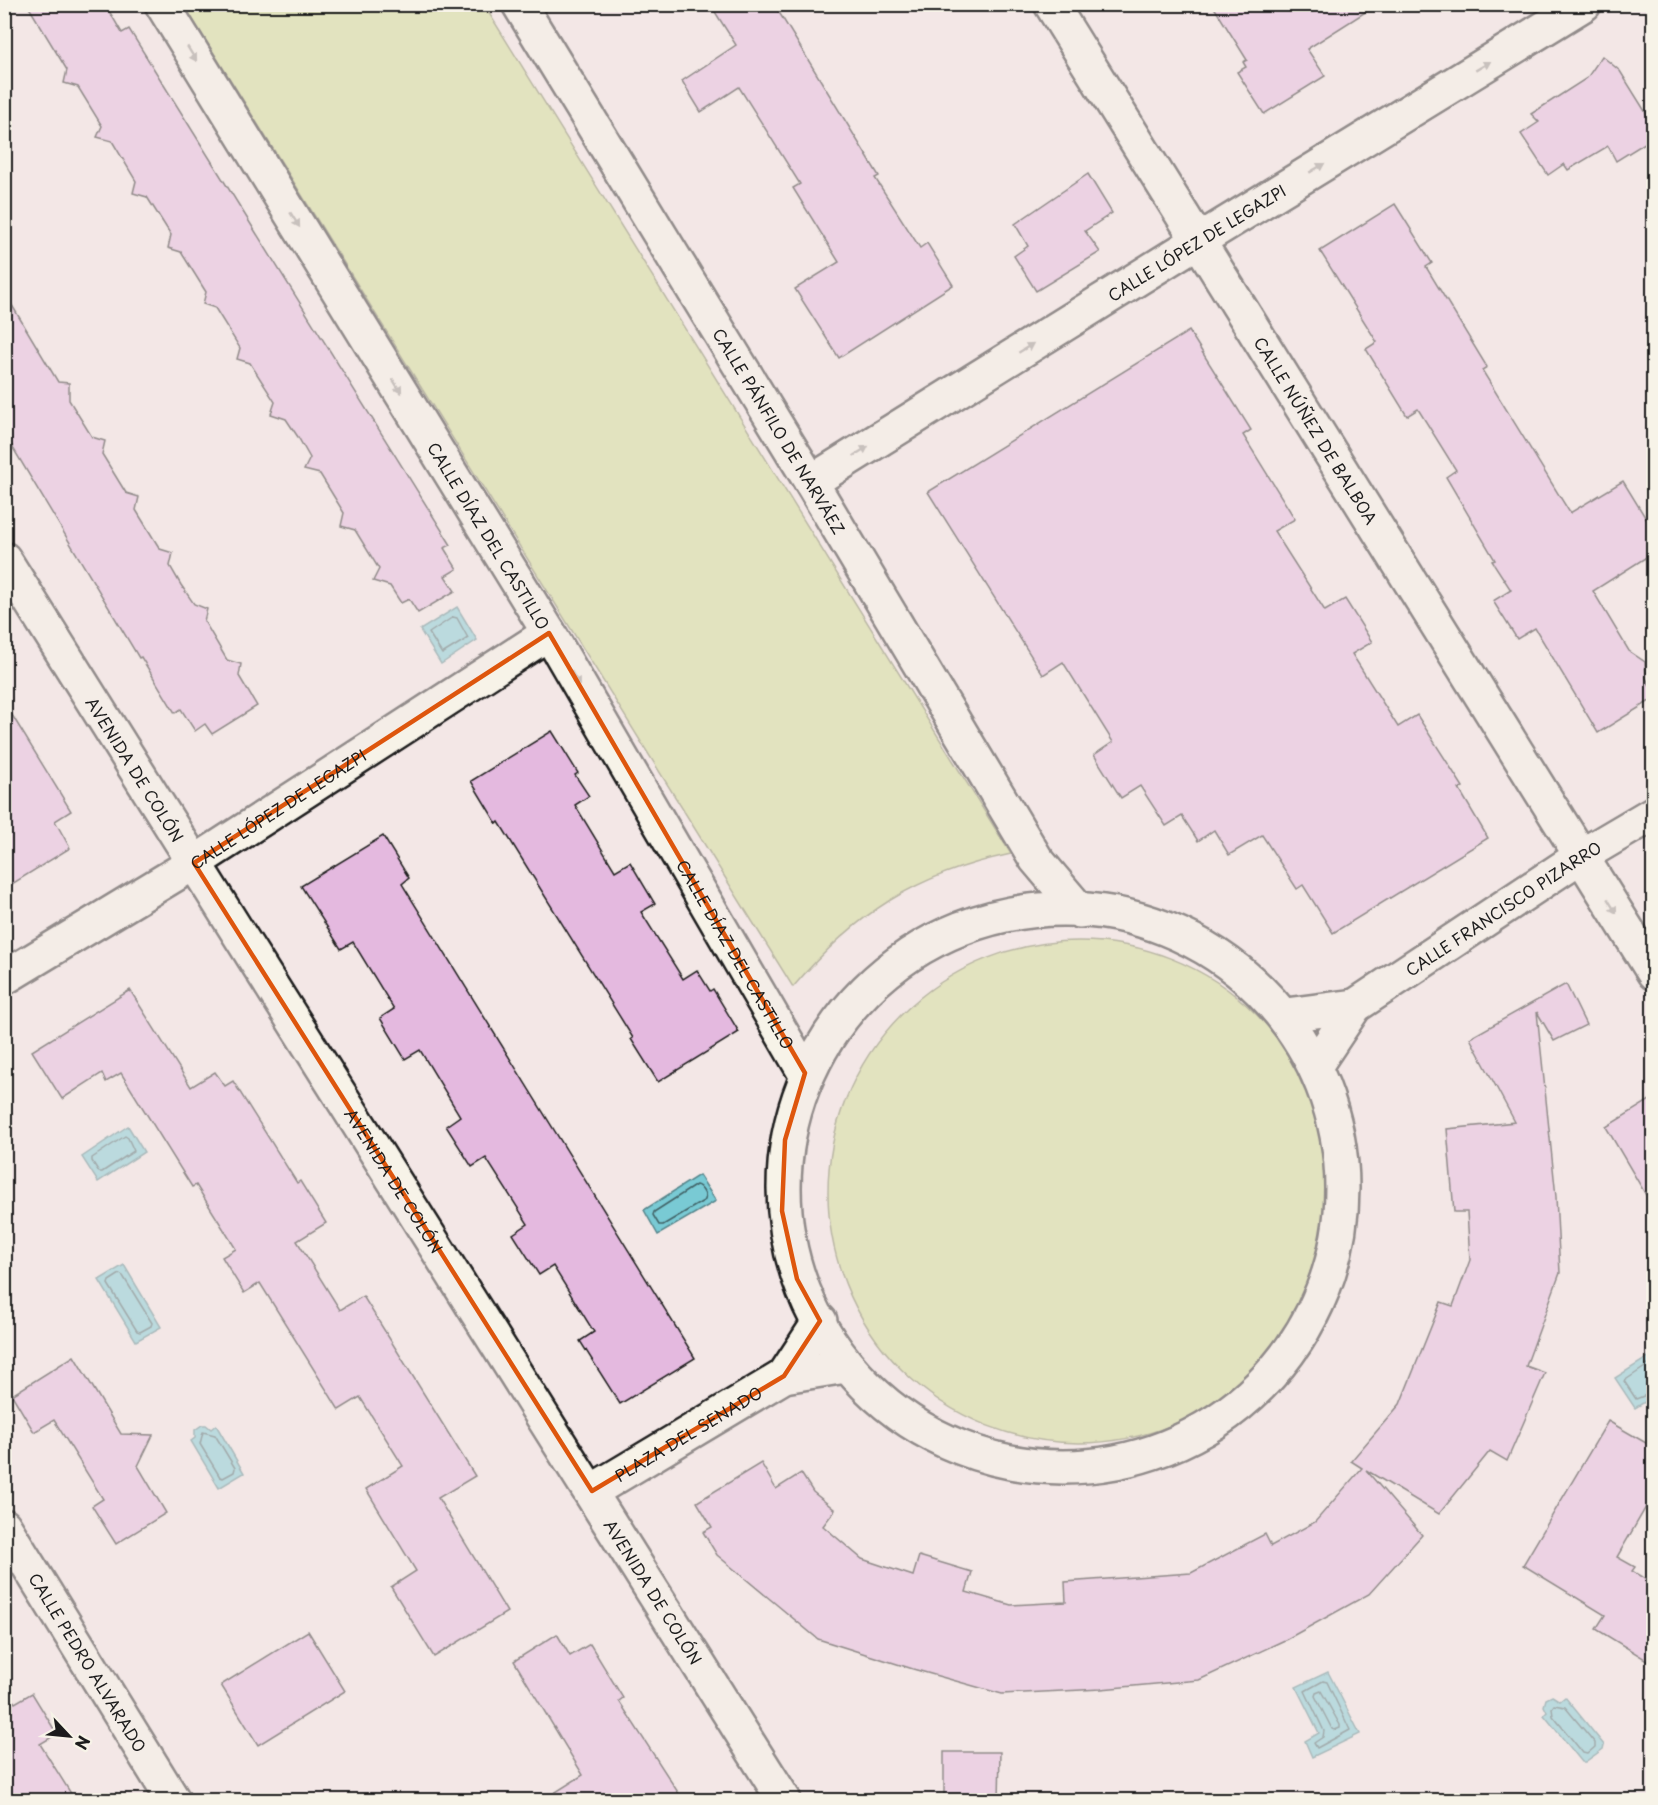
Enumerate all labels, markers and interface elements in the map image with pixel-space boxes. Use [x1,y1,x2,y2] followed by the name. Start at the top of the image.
[187,46,198,62] one-way arrow
[1475,61,1492,71] one-way arrow
[1309,162,1325,173] one-way arrow
[1103,178,1290,307] street label: CALLE LÓPEZ DE LEGAZPI
[289,212,300,228] one-way arrow
[708,323,851,538] street label: CALLE PÁNFILO DE NARVÁEZ
[1249,332,1384,529] street label: CALLE NÚÑEZ DE BALBOA
[1018,343,1034,354] one-way arrow
[391,378,402,394] one-way arrow
[422,437,556,634] street label: CALLE DÍAZ DEL CASTILLO
[853,446,869,457] one-way arrow
[570,670,581,686] one-way arrow
[81,692,190,847] street label: AVENIDA DE COLÓN
[185,743,371,875] street label: CALLE LÓPEZ DE LEGAZPI
[1400,835,1606,982] street label: CALLE FRANCISCO PIZARRO
[671,855,801,1054] street label: CALLE DÍAZ DEL CASTILLO
[1606,898,1617,914] one-way arrow
[340,1103,449,1258] street label: AVENIDA DE COLÓN
[610,1380,766,1487] street label: PLAZA DEL SENADO
[599,1514,708,1669] street label: AVENIDA DE COLÓN
[23,1568,153,1757] street label: CALLE PEDRO ALVARADO
[39,1706,99,1766] north arrow
[70,1732,97,1754] text: N

